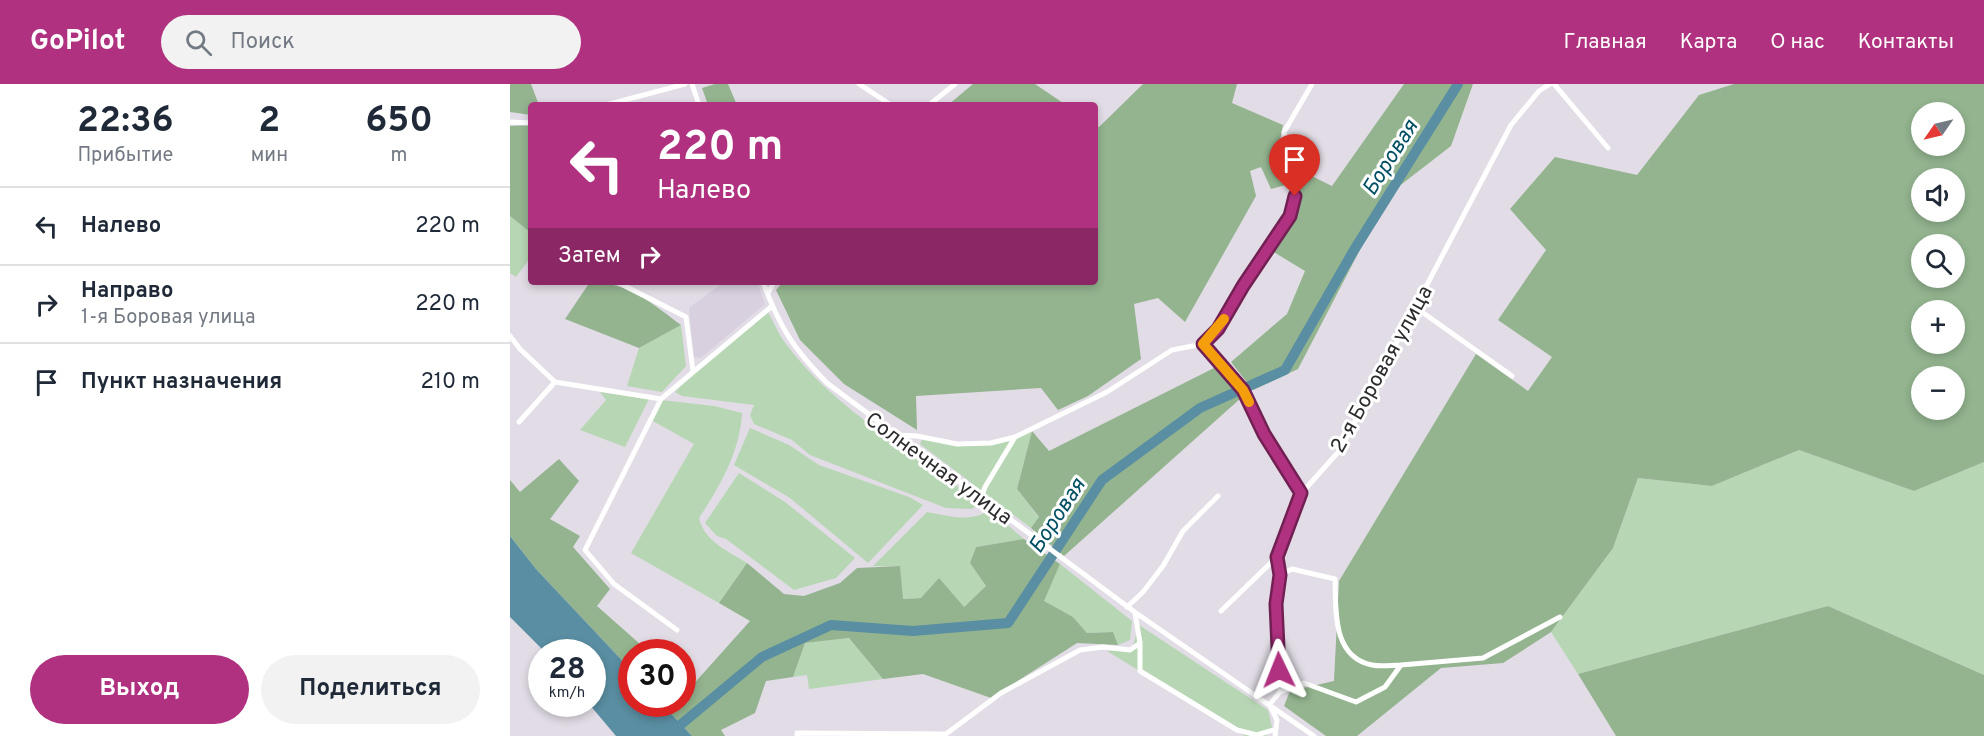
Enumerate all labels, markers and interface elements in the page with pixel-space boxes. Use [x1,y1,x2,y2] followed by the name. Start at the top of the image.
[161,15,581,69] search box
[30,24,125,60] text: GoPilot
[182,26,215,59] icon: search
[230,29,295,56] text: Поиск
[1563,29,1647,56] text: Главная
[1680,29,1737,56] text: Карта
[1770,29,1825,56] text: О нас
[1858,29,1954,56] text: Контакты
[77,99,174,145] text: 22:36
[258,99,280,145] text: 2
[365,99,433,145] text: 650
[1911,102,1965,156] north arrow
[1911,102,1965,420] map controls
[1357,115,1425,201] water label: Боровая
[657,122,783,175] text: 220 m
[558,126,636,204] icon: left
[1269,134,1320,196] pin
[77,143,173,169] text: Прибытие
[251,143,288,169] text: мин
[391,143,407,169] text: m
[1278,143,1311,176] icon: arrive
[1911,168,1965,222] button: sound
[657,174,751,208] text: Налево
[30,210,63,243] icon: left
[81,213,161,240] text: Налево
[415,213,480,240] text: 220 m
[1911,234,1965,288] button: search
[633,240,666,273] icon: right
[558,243,621,270] text: Затем
[81,278,173,305] text: Направо
[1325,281,1440,458] street label: 2-я Боровая улица
[30,288,63,321] icon: right
[415,291,480,318] text: 220 m
[1911,300,1965,354] button: +
[81,305,256,331] text: 1-я Боровая улица
[30,366,63,399] icon: arrive
[1911,366,1965,420] button: −
[81,369,282,396] text: Пункт назначения
[420,369,480,396] text: 210 m
[859,407,1017,532] street label: Солнечная улица
[1024,473,1093,559] water label: Боровая
[1247,638,1311,702] position arrow
[618,639,696,717] speed limit sign: 30
[548,652,586,689] text: 28
[30,655,249,724] button: Выход
[261,655,480,724] button: Поделиться
[549,684,585,703] text: km/h

